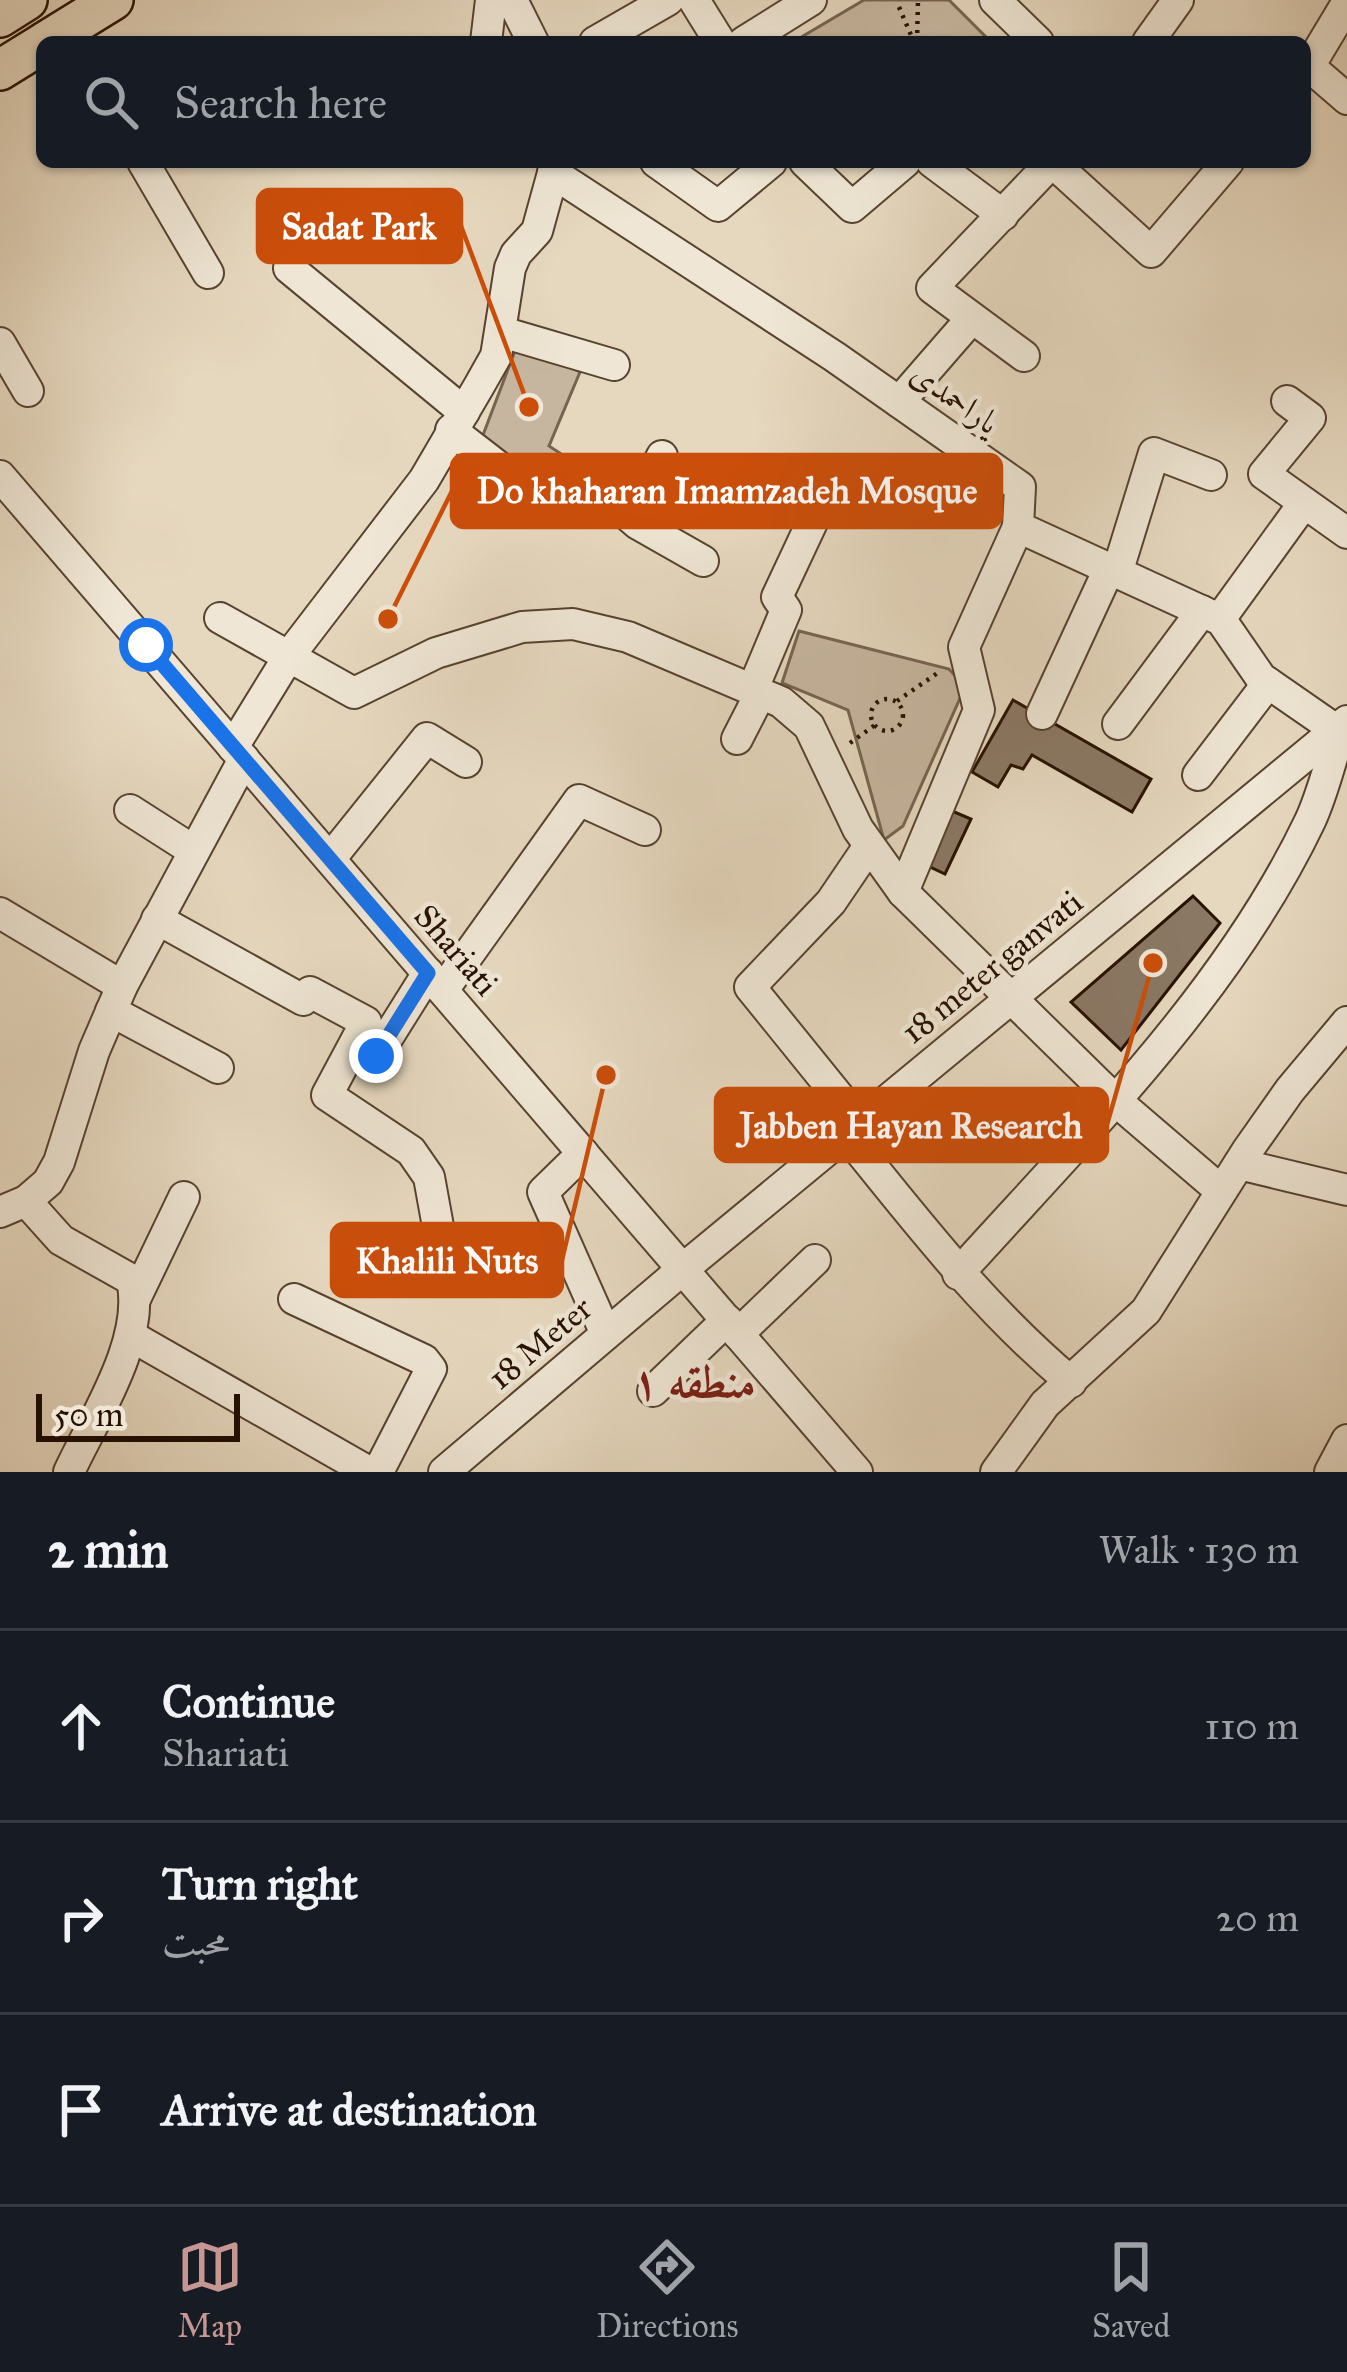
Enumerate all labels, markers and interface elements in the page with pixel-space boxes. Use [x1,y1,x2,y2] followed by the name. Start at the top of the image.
[36,36,1311,168] search box
[78,69,144,135] icon: search
[174,75,387,130] text: Search here
[258,190,461,262] callout: Sadat Park
[282,205,438,249] text: Sadat Park
[903,353,1008,444] street label: یاراحمدی
[452,455,1001,527] callout: Do khaharan Imamzadeh Mosque
[477,469,977,513] text: Do khaharan Imamzadeh Mosque
[119,618,173,672] route start
[894,882,1090,1052] street label: 18 meter ganvati
[406,896,506,1004] street label: Shariati
[349,1029,403,1083] route end
[716,1089,1107,1161] callout: Jabben Hayan Research
[735,1104,1083,1148] text: Jabben Hayan Research
[332,1224,562,1296] callout: Khalili Nuts
[356,1239,538,1283] text: Khalili Nuts
[480,1288,600,1398] street label: 18 Meter
[632,1354,756,1409] district label: منطقه ۱
[36,1388,240,1441] scale bar
[54,1395,123,1435] text: 50 m
[48,1519,169,1581] text: 2 min
[1099,1526,1299,1574] text: Walk · 130 m
[162,1674,335,1729] text: Continue
[48,1693,114,1759] icon: ahead
[1204,1702,1299,1750] text: 110 m
[162,1729,289,1777] text: Shariati
[162,1856,358,1911] text: Turn right
[48,1885,114,1951] icon: right
[1216,1894,1299,1942] text: 20 m
[162,1918,230,1966] text: محبت
[48,2077,114,2143] icon: arrive
[162,2082,537,2137] text: Arrive at destination
[177,2234,243,2346] tab: Map
[596,2234,738,2346] tab: Directions
[1092,2234,1170,2346] tab: Saved

